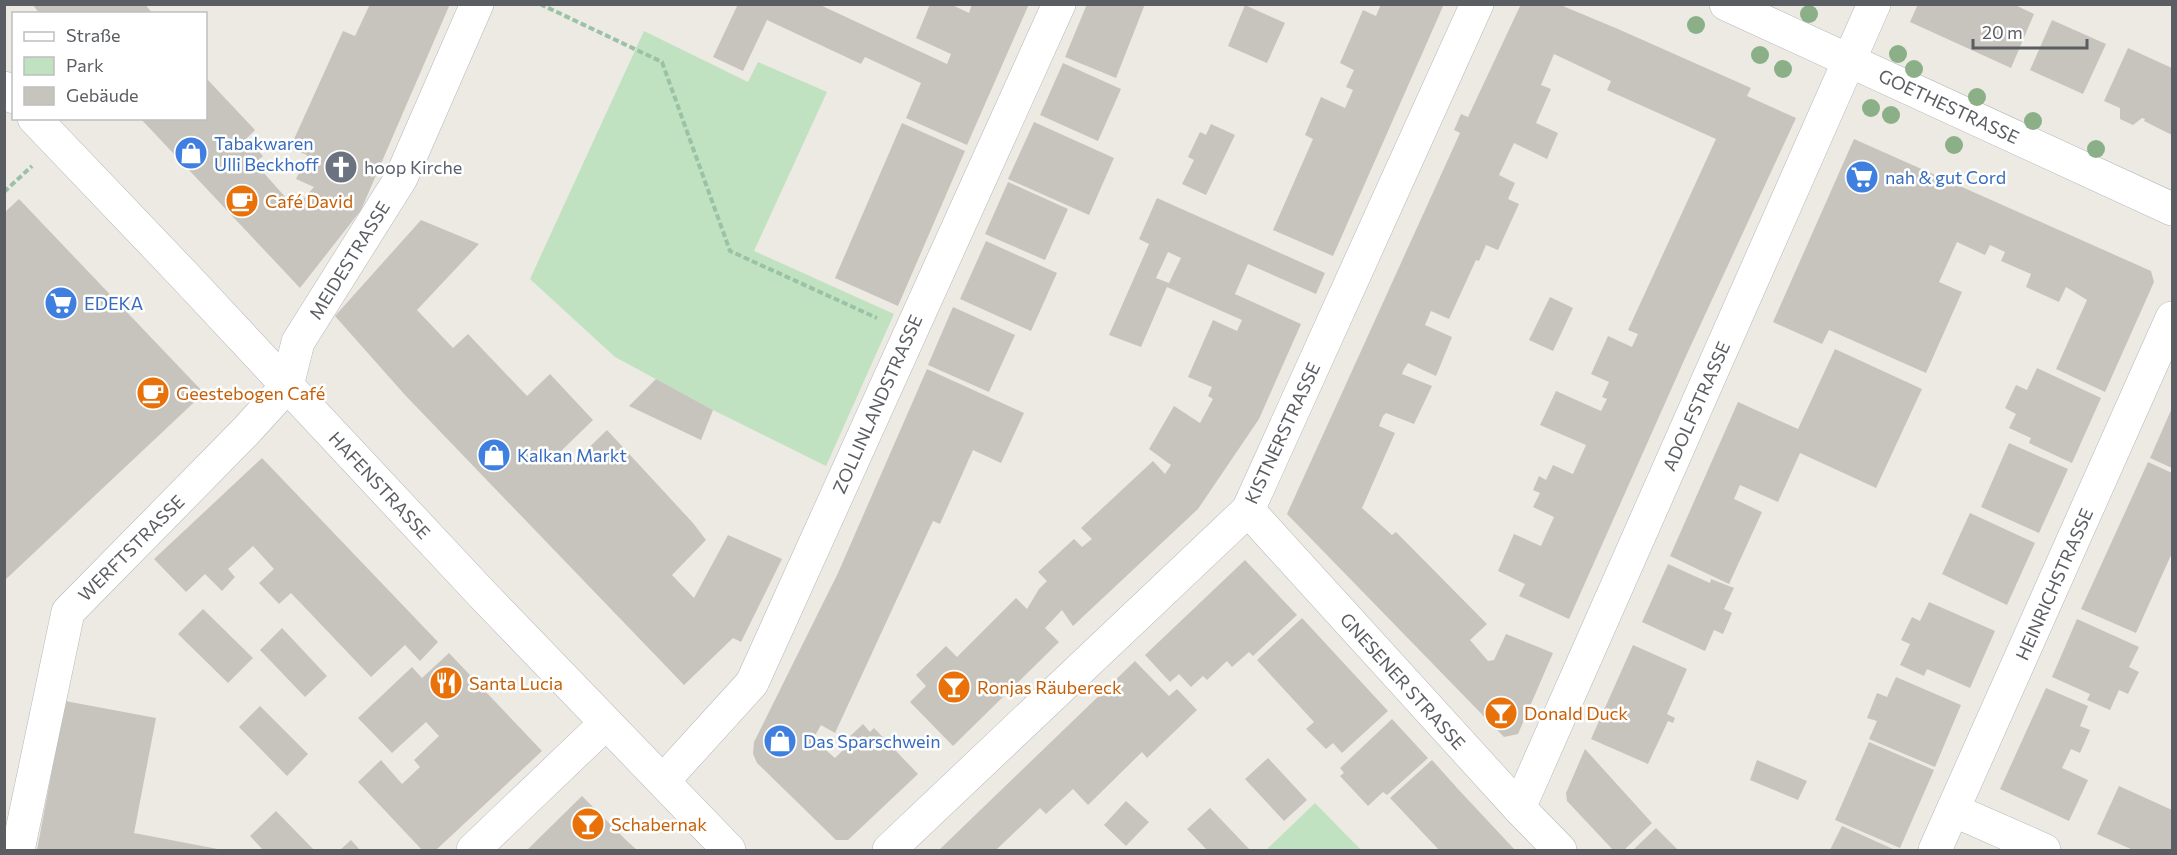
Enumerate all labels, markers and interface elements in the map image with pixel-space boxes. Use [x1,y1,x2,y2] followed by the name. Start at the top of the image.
[12,12,207,120] legend
[1973,12,2087,50] scale bar
[1982,21,2023,43] text: 20 m
[66,24,121,46] text: Straße
[66,54,104,76] text: Park
[1875,64,2023,148] street label: GOETHESTRASSE
[66,84,139,106] text: Gebäude
[214,132,319,175] place label: Tabakwaren Ulli Beckhoff
[173,135,209,171] shop icon: Tabakwaren Ulli Beckhoff
[323,149,359,185] church icon: hoop Kirche
[364,156,462,178] place label: hoop Kirche
[1844,159,1880,195] supermarket icon: nah & gut Cord
[1885,166,2006,188] place label: nah & gut Cord
[224,183,260,219] cafe icon: Café David
[265,190,353,212] place label: Café David
[304,197,394,323] street label: MEIDESTRASSE
[43,285,79,321] supermarket icon: EDEKA
[84,292,143,314] place label: EDEKA
[828,311,926,497] street label: ZOLLINLANDSTRASSE
[1658,338,1734,474] street label: ADOLFSTRASSE
[1240,359,1324,507] street label: KISTNERSTRASSE
[135,375,171,411] cafe icon: Geestebogen Café
[176,382,325,404] place label: Geestebogen Café
[325,427,435,543] street label: HAFENSTRASSE
[476,437,512,473] shop icon: Kalkan Markt
[517,444,627,466] place label: Kalkan Markt
[73,490,189,606] street label: WERFTSTRASSE
[2011,505,2097,663] street label: HEINRICHSTRASSE
[1336,608,1470,754] street label: GNESENER STRASSE
[428,665,464,701] restaurant icon: Santa Lucia
[936,669,972,705] bar icon: Ronjas Räubereck
[469,672,563,694] place label: Santa Lucia
[977,676,1122,698] place label: Ronjas Räubereck
[1483,695,1519,731] bar icon: Donald Duck
[1524,702,1628,724] place label: Donald Duck
[762,723,798,759] shop icon: Das Sparschwein
[803,730,941,752] place label: Das Sparschwein
[570,806,606,842] bar icon: Schabernak
[611,813,707,835] place label: Schabernak

